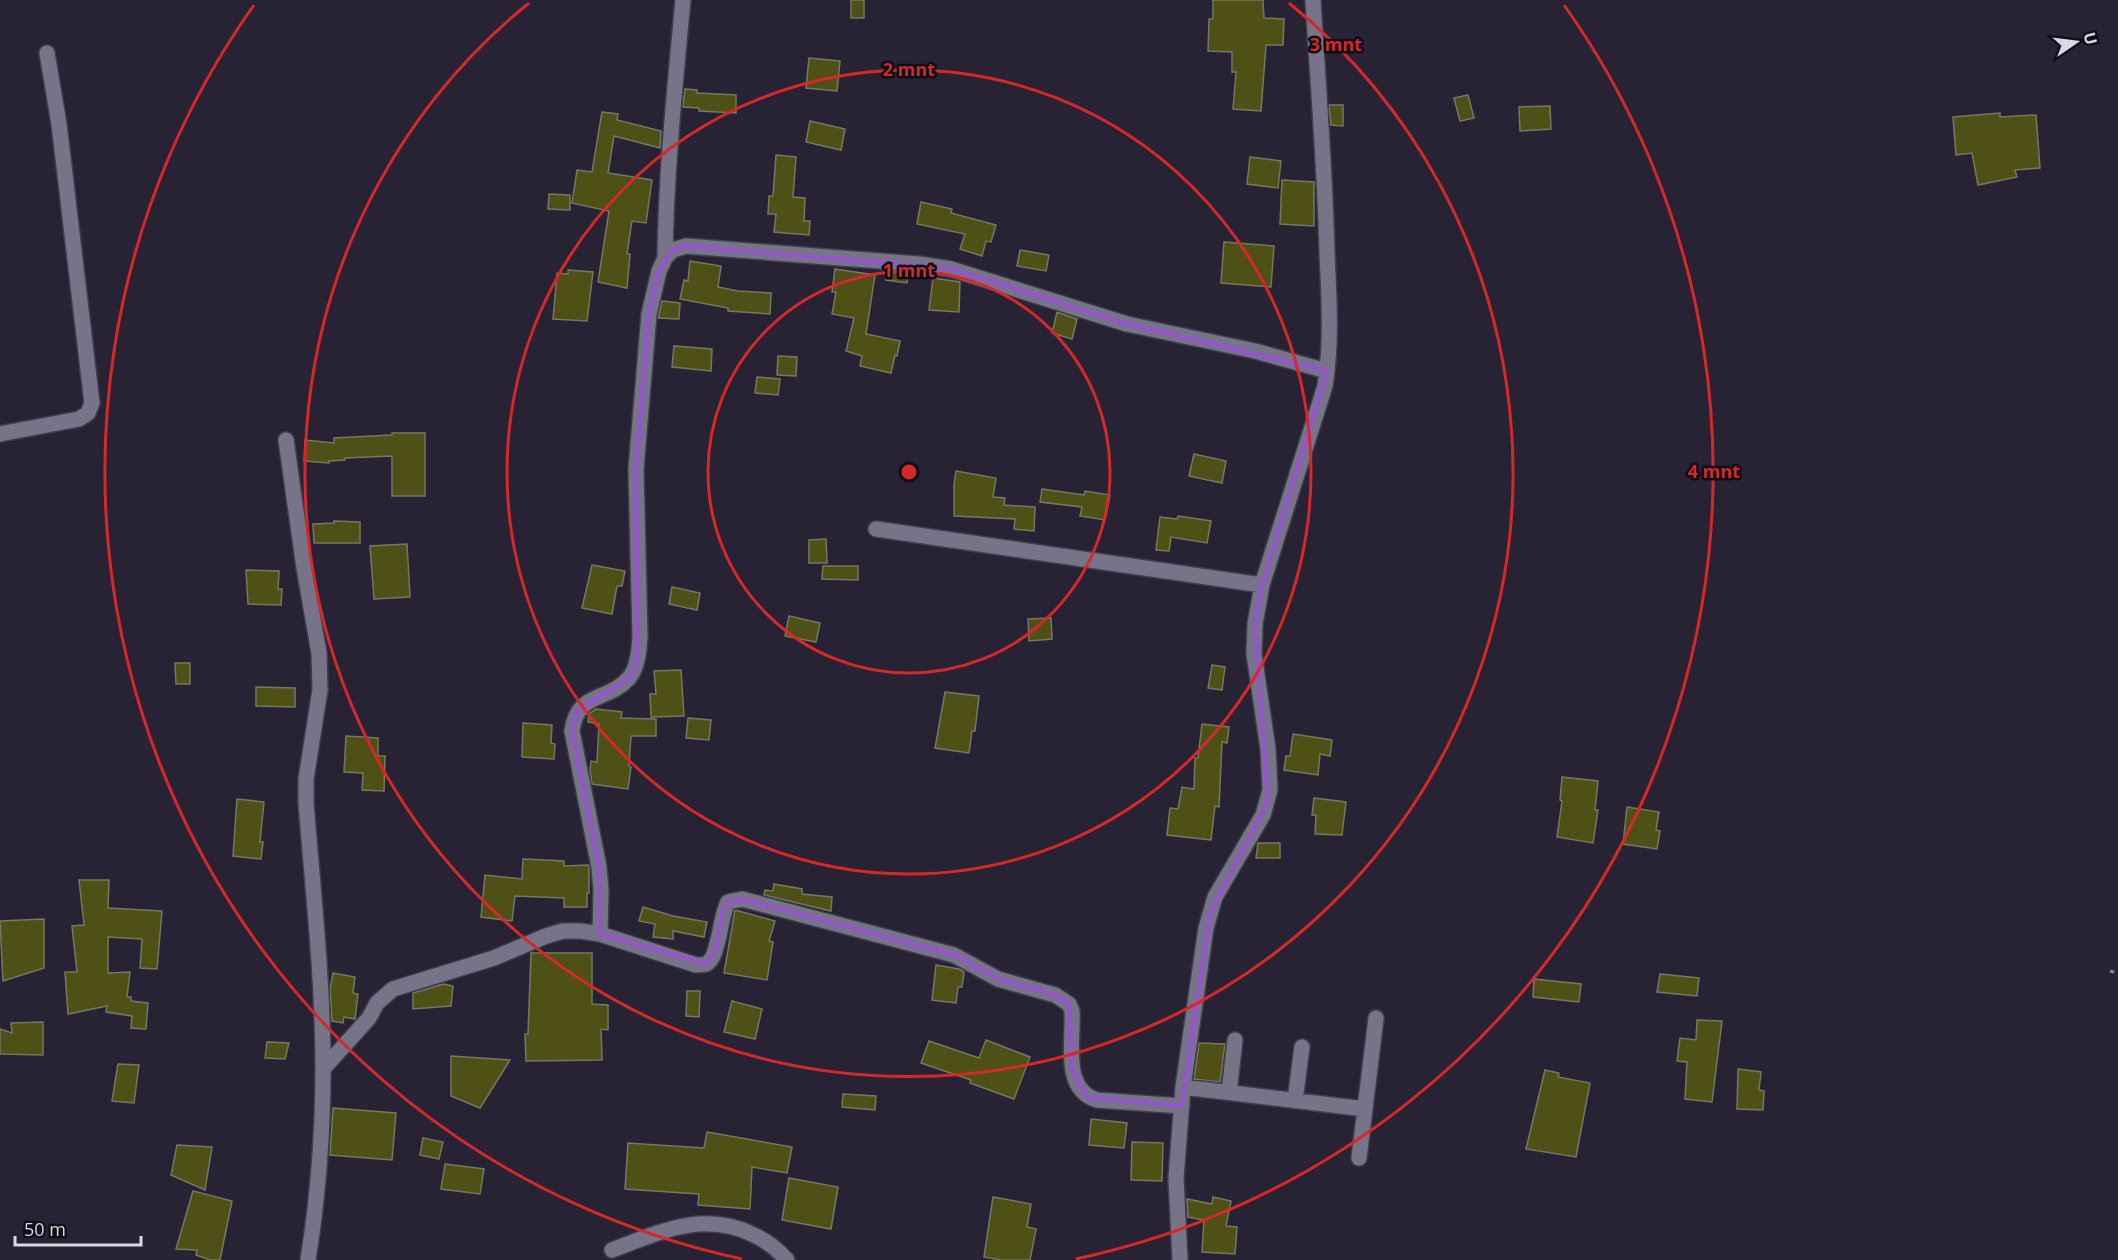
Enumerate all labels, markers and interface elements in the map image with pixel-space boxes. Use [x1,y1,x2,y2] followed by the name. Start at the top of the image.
[2046,12,2106,72] north arrow
[2078,30,2103,47] text: U
[1310,32,1362,56] text: 3 mnt
[883,57,935,81] text: 2 mnt
[883,258,935,282] text: 1 mnt
[1688,459,1740,483] text: 4 mnt
[899,462,919,482] centre of rings
[15,1209,141,1247] scale bar
[24,1217,66,1241] text: 50 m

